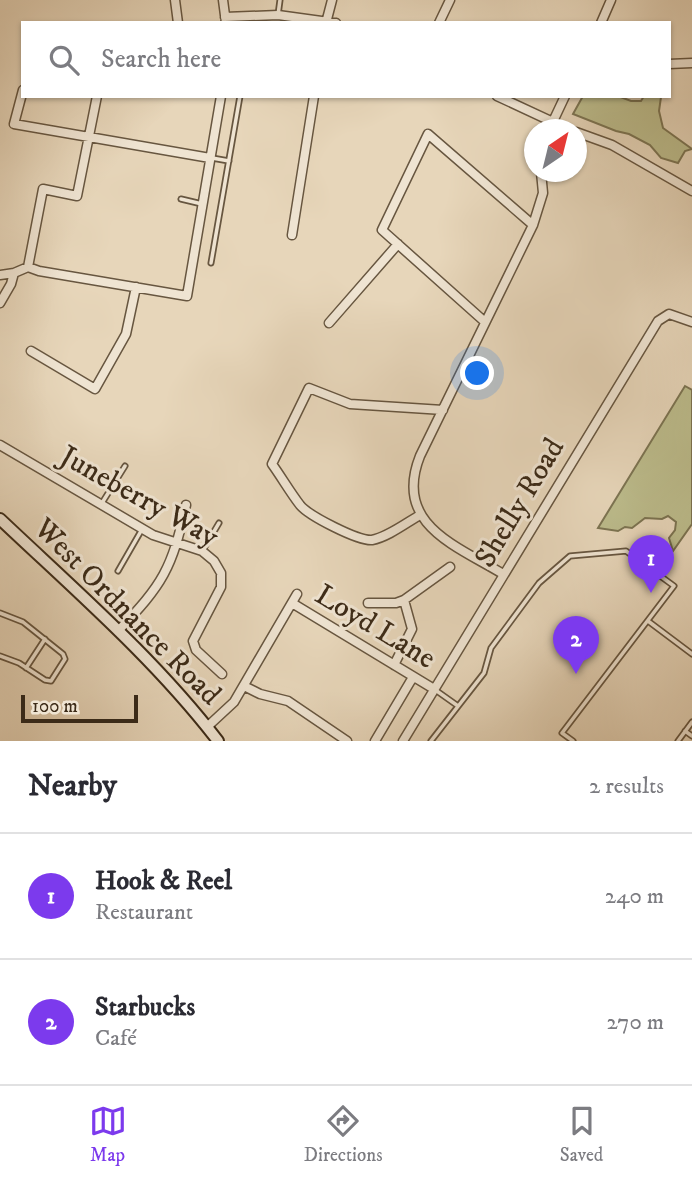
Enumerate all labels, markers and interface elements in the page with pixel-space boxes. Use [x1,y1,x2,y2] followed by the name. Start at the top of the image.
[21,21,671,98] search box
[45,41,83,79] icon: search
[101,43,221,76] text: Search here
[524,119,587,182] north arrow
[460,356,494,390] your location
[467,432,573,574] street label: Shelly Road
[51,437,226,556] street label: Juneberry Way
[25,510,228,713] street label: West Ordnance Road
[628,535,674,593] pin: 1
[308,577,442,677] street label: Loyd Lane
[553,616,599,674] pin: 2
[21,692,138,724] scale bar
[32,695,78,718] text: 100 m
[28,768,117,805] text: Nearby
[589,772,664,801] text: 2 results
[95,865,232,898] text: Hook & Reel
[47,882,55,911] text: 1
[605,882,664,911] text: 240 m
[95,898,193,927] text: Restaurant
[95,991,195,1024] text: Starbucks
[45,1008,57,1037] text: 2
[607,1008,664,1037] text: 270 m
[95,1024,137,1053] text: Café
[89,1102,127,1167] tab: Map
[304,1102,383,1167] tab: Directions
[560,1102,603,1167] tab: Saved

